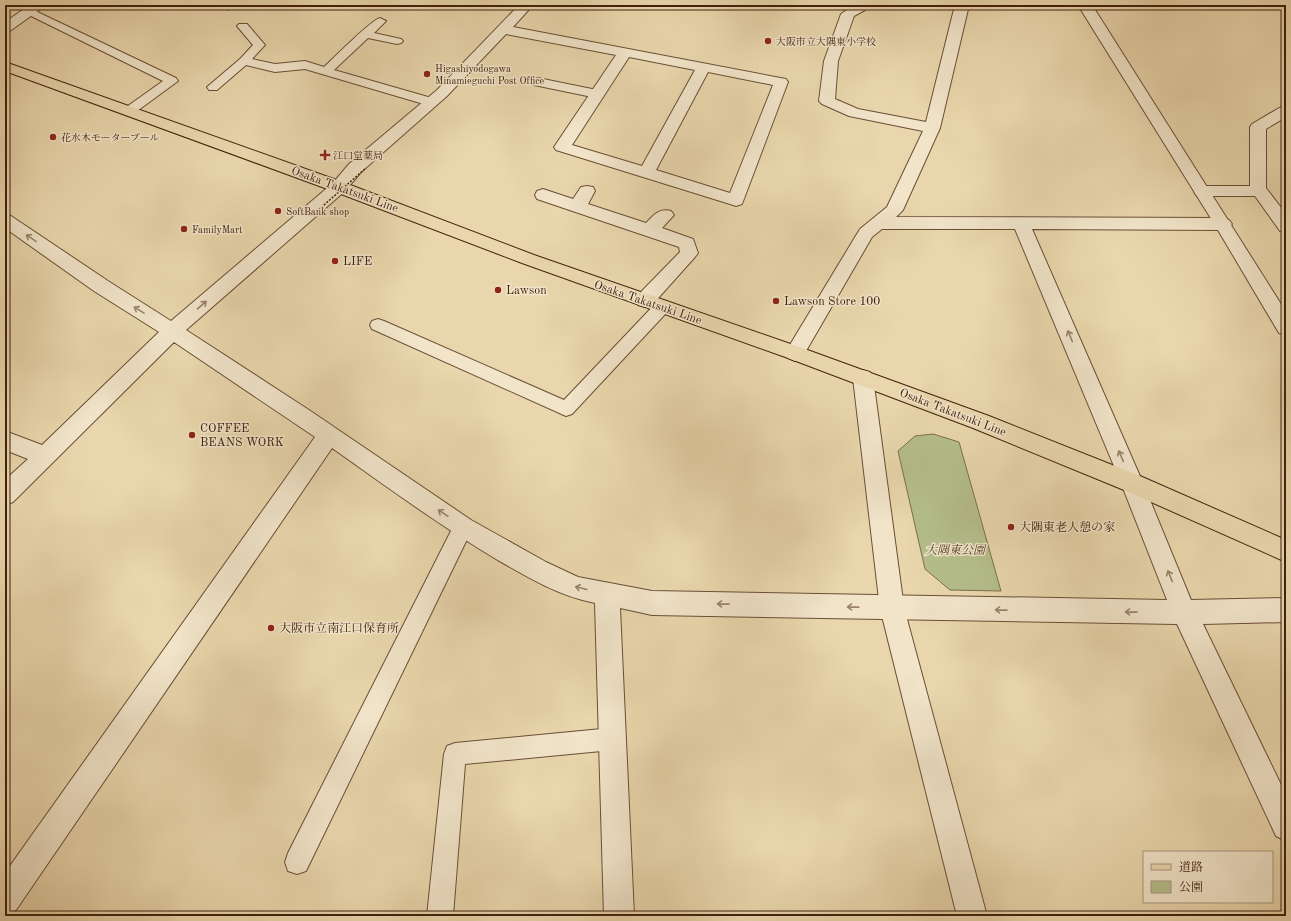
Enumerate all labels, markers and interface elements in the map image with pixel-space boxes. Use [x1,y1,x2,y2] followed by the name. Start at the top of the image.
[763,36,773,46] marker: 大阪市立大隅東小学校
[776,36,876,47] place label: 大阪市立大隅東小学校
[435,64,545,86] place label: Higashiyodogawa Minamieguchi Post Office
[422,69,432,79] marker: Higashiyodogawa Minamieguchi Post Office
[48,132,58,142] marker: 花水木モータープール
[61,132,160,143] place label: 花水木モータープール
[320,150,330,160] marker: 江口堂薬局
[333,150,383,161] place label: 江口堂薬局
[289,165,400,215] street label: Osaka Takatsuki Line
[273,206,283,216] marker: SoftBank shop
[286,207,349,217] place label: SoftBank shop
[179,224,189,234] marker: FamilyMart
[192,225,243,235] place label: FamilyMart
[26,234,37,242] one-way arrow
[330,256,340,266] marker: LIFE
[343,256,372,268] place label: LIFE
[592,279,704,327] street label: Osaka Takatsuki Line
[493,285,503,295] marker: Lawson
[506,285,547,297] place label: Lawson
[771,296,781,306] marker: Lawson Store 100
[784,296,880,308] place label: Lawson Store 100
[197,301,207,310] one-way arrow
[134,306,145,314] one-way arrow
[1065,331,1073,343] one-way arrow
[898,387,1008,439] street label: Osaka Takatsuki Line
[200,423,284,449] place label: COFFEE BEANS WORK
[187,430,197,440] marker: COFFEE BEANS WORK
[1117,450,1124,462] one-way arrow
[437,509,448,517] one-way arrow
[1019,520,1115,534] place label: 大隅東老人憩の家
[1006,522,1016,532] marker: 大隅東老人憩の家
[925,543,987,557] park label: 大隅東公園
[1165,571,1173,583] one-way arrow
[575,584,588,592] one-way arrow
[717,601,730,608] one-way arrow
[847,604,860,611] one-way arrow
[995,606,1008,614] one-way arrow
[1125,608,1138,616] one-way arrow
[279,621,399,635] place label: 大阪市立南江口保育所
[266,623,276,633] marker: 大阪市立南江口保育所
[1143,851,1273,903] legend
[1179,860,1203,874] text: 道路
[1179,881,1203,894] text: 公園

